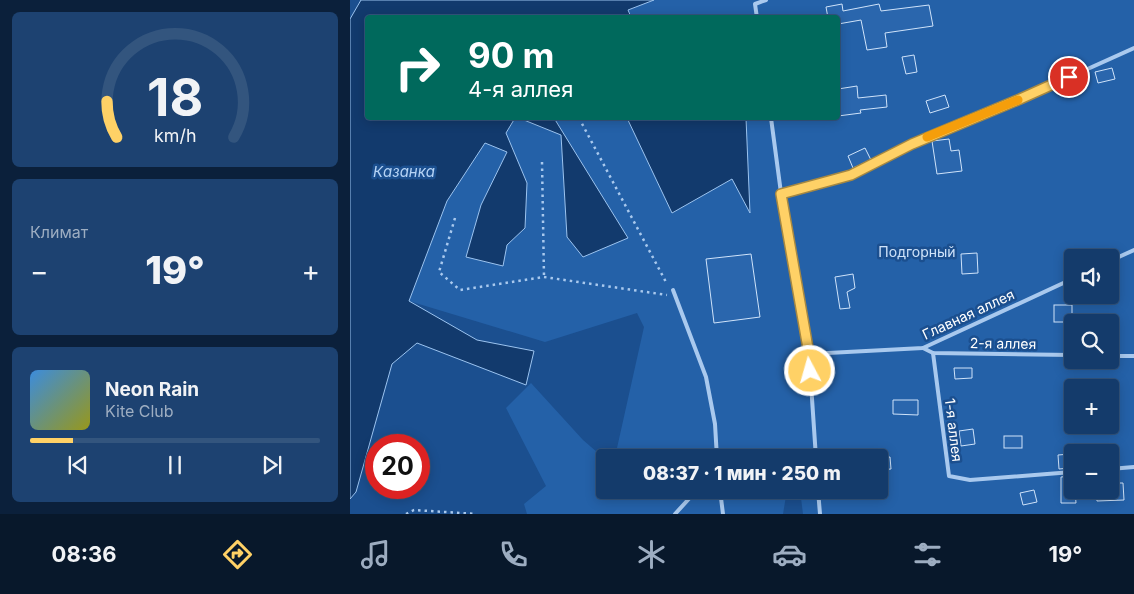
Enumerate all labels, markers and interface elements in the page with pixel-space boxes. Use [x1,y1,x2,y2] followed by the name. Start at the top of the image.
[468,34,555,76] text: 90 m
[385,35,450,100] icon: right
[1048,56,1090,98] pin
[1055,63,1083,91] icon: arrive
[147,66,203,129] text: 18
[468,76,573,102] text: 4-я аллея
[154,125,196,146] text: km/h
[373,162,435,181] water label: Казанка
[30,222,88,242] text: Климат
[878,243,956,260] park label: Подгорный
[145,247,205,293] text: 19°
[1064,249,1119,499] map controls
[1064,249,1119,304] button: sound
[30,254,49,288] text: −
[301,254,320,288] text: +
[919,285,1017,343] street label: Главная аллея
[1064,314,1119,369] button: search
[970,334,1036,352] street label: 2-я аллея
[783,344,835,396] position arrow
[105,378,199,401] text: Neon Rain
[1064,379,1119,434] button: +
[942,397,966,463] street label: 1-я аллея
[105,401,174,421] text: Kite Club
[365,434,430,499] speed limit sign: 20
[1064,444,1119,499] button: −
[64,451,92,479] icon: previous
[161,451,189,479] icon: pause
[258,451,286,479] icon: next
[643,462,841,485] text: 08:37 · 1 мин · 250 m
[220,537,255,572] icon: directions
[358,537,393,572] icon: music
[496,537,531,572] icon: phone
[634,537,669,572] icon: climate
[772,537,807,572] icon: car
[910,537,945,572] icon: filters
[52,541,117,567] text: 08:36
[1048,541,1082,567] text: 19°

